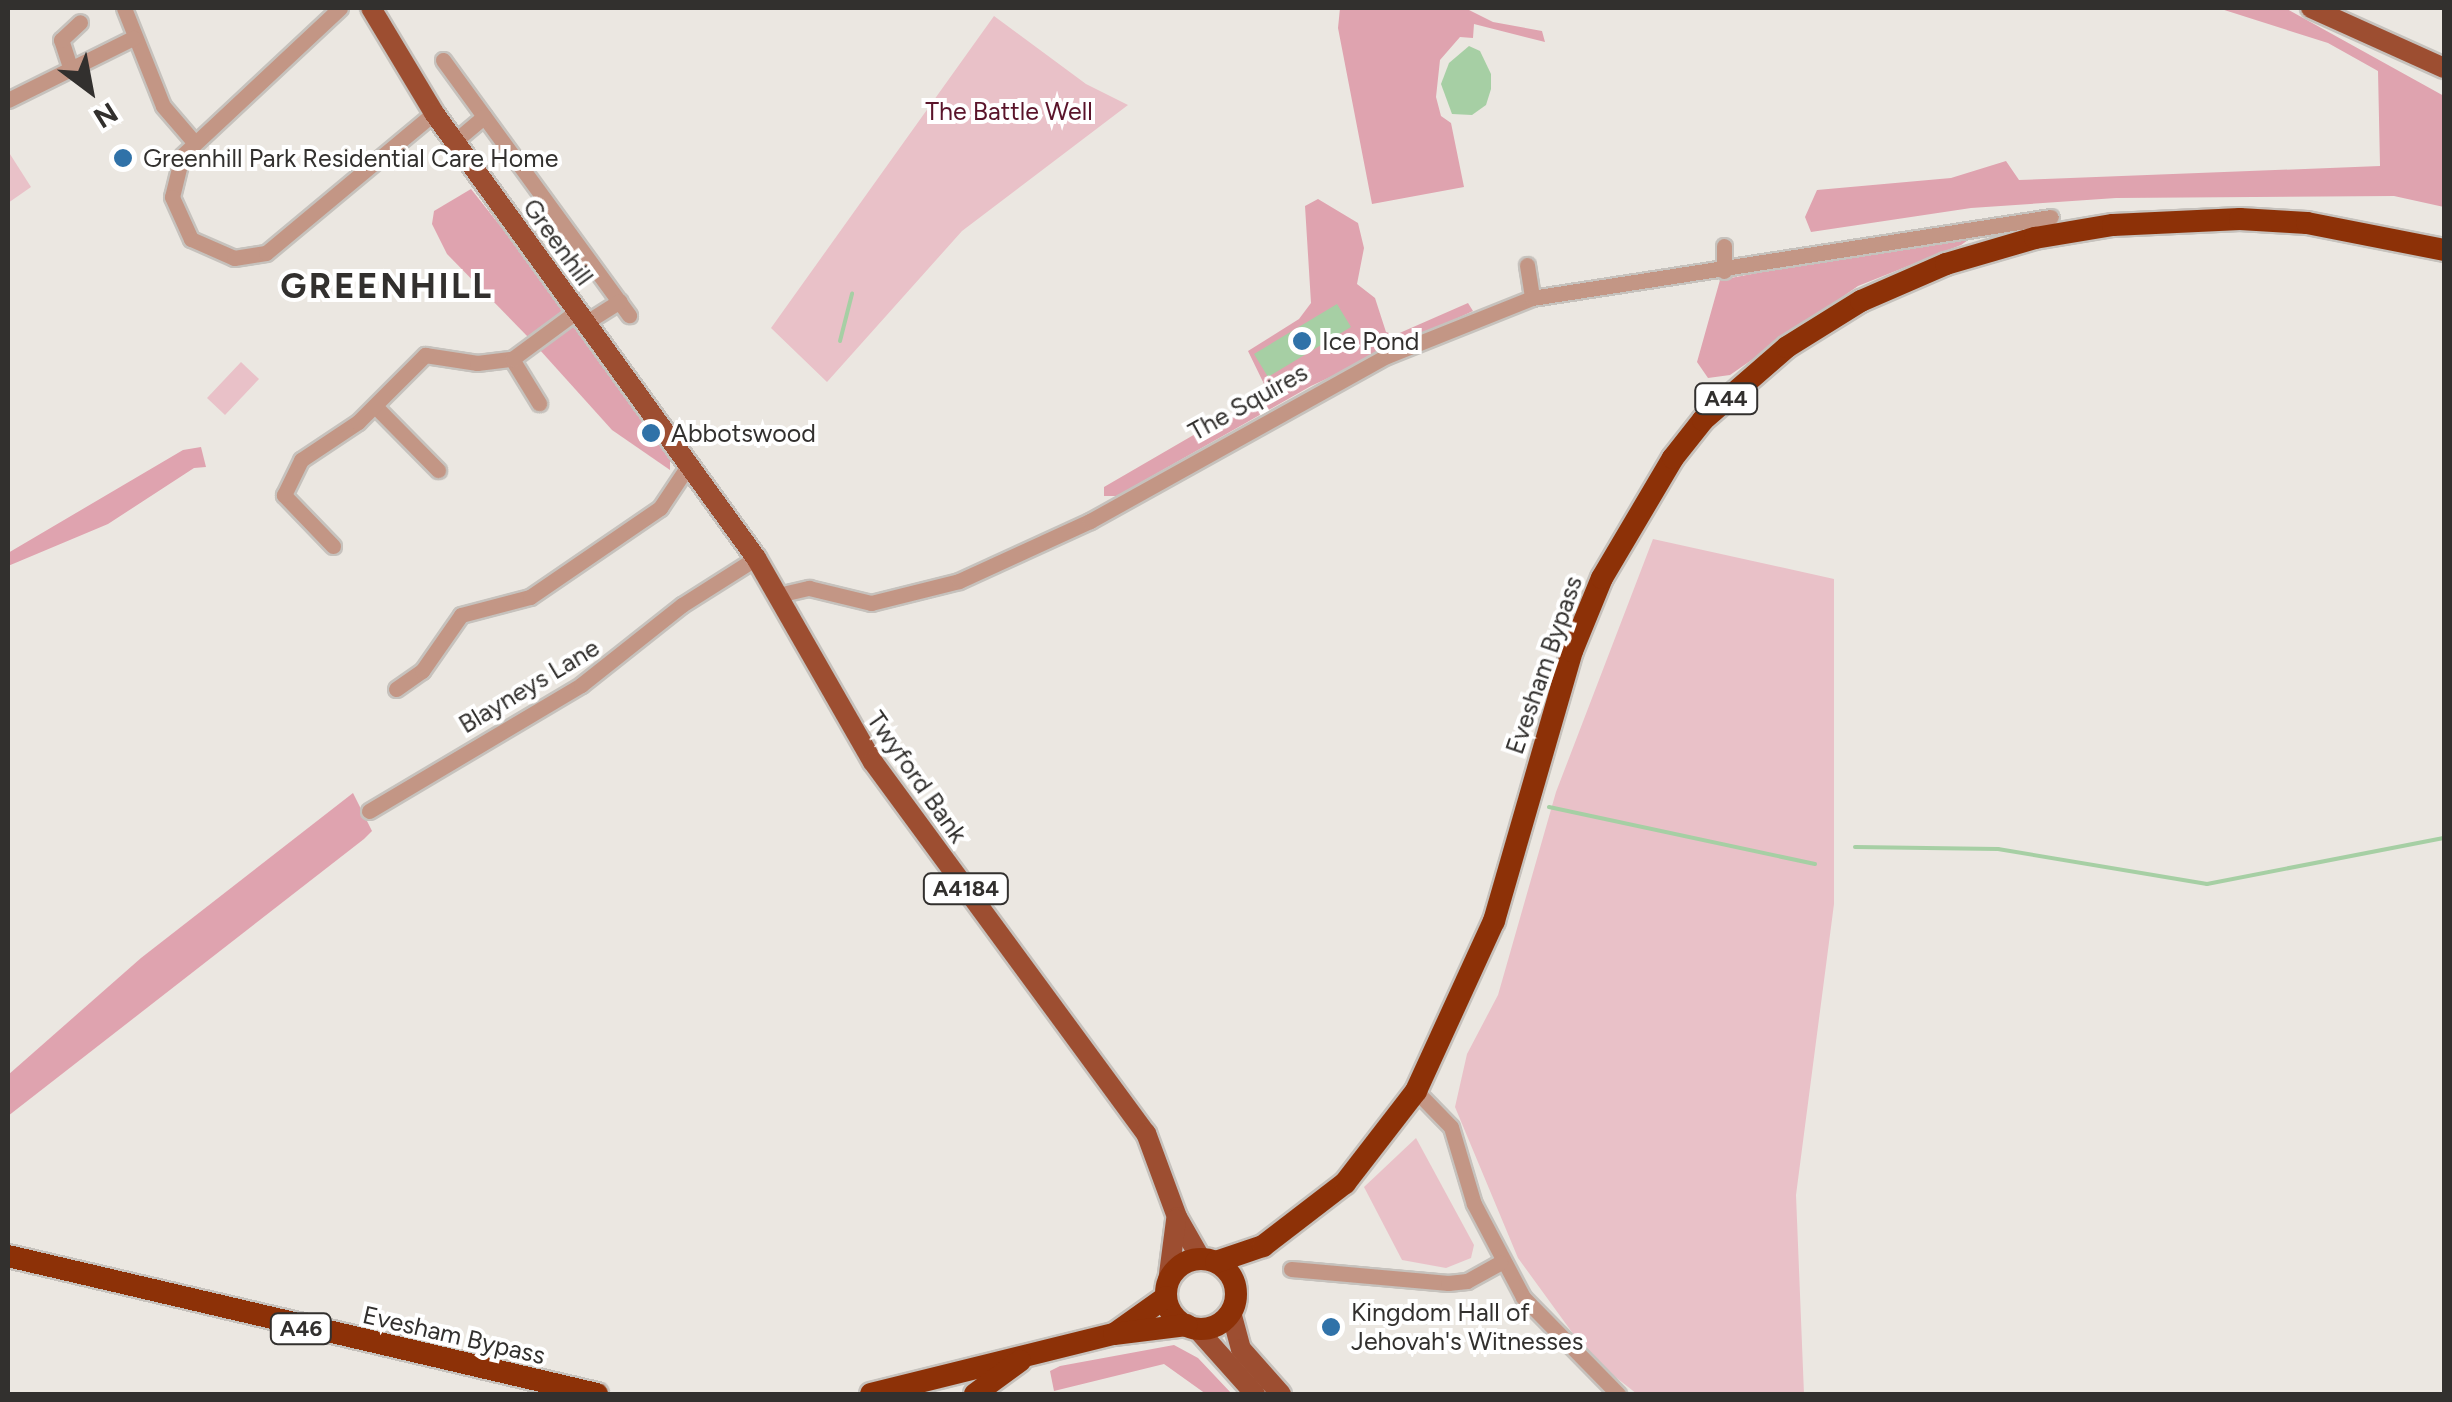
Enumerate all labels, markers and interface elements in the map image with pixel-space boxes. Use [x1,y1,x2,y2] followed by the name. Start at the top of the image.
[40,40,140,140] north arrow
[88,95,124,136] text: N
[925,96,1093,126] park label: The Battle Well
[143,143,558,173] place label: Greenhill Park Residential Care Home
[112,147,134,169] marker: Greenhill Park Residential Care Home
[517,193,599,291] street label: Greenhill
[280,265,494,307] district label: GREENHILL
[1322,326,1419,356] place label: Ice Pond
[1291,330,1313,352] marker: Ice Pond
[1183,357,1313,447] street label: The Squires
[1694,382,1758,416] road number: A44
[671,418,816,448] place label: Abbotswood
[640,422,662,444] marker: Abbotswood
[1500,572,1588,758] street label: Evesham Bypass
[454,632,604,740] street label: Blayneys Lane
[861,706,973,848] street label: Twyford Bank
[921,872,1011,906] road number: A4184
[1351,1298,1583,1357] place label: Kingdom Hall of Jehovah's Witnesses
[360,1299,548,1371] street label: Evesham Bypass
[268,1312,334,1346] road number: A46
[1320,1316,1342,1338] marker: Kingdom Hall of Jehovah's Witnesses

